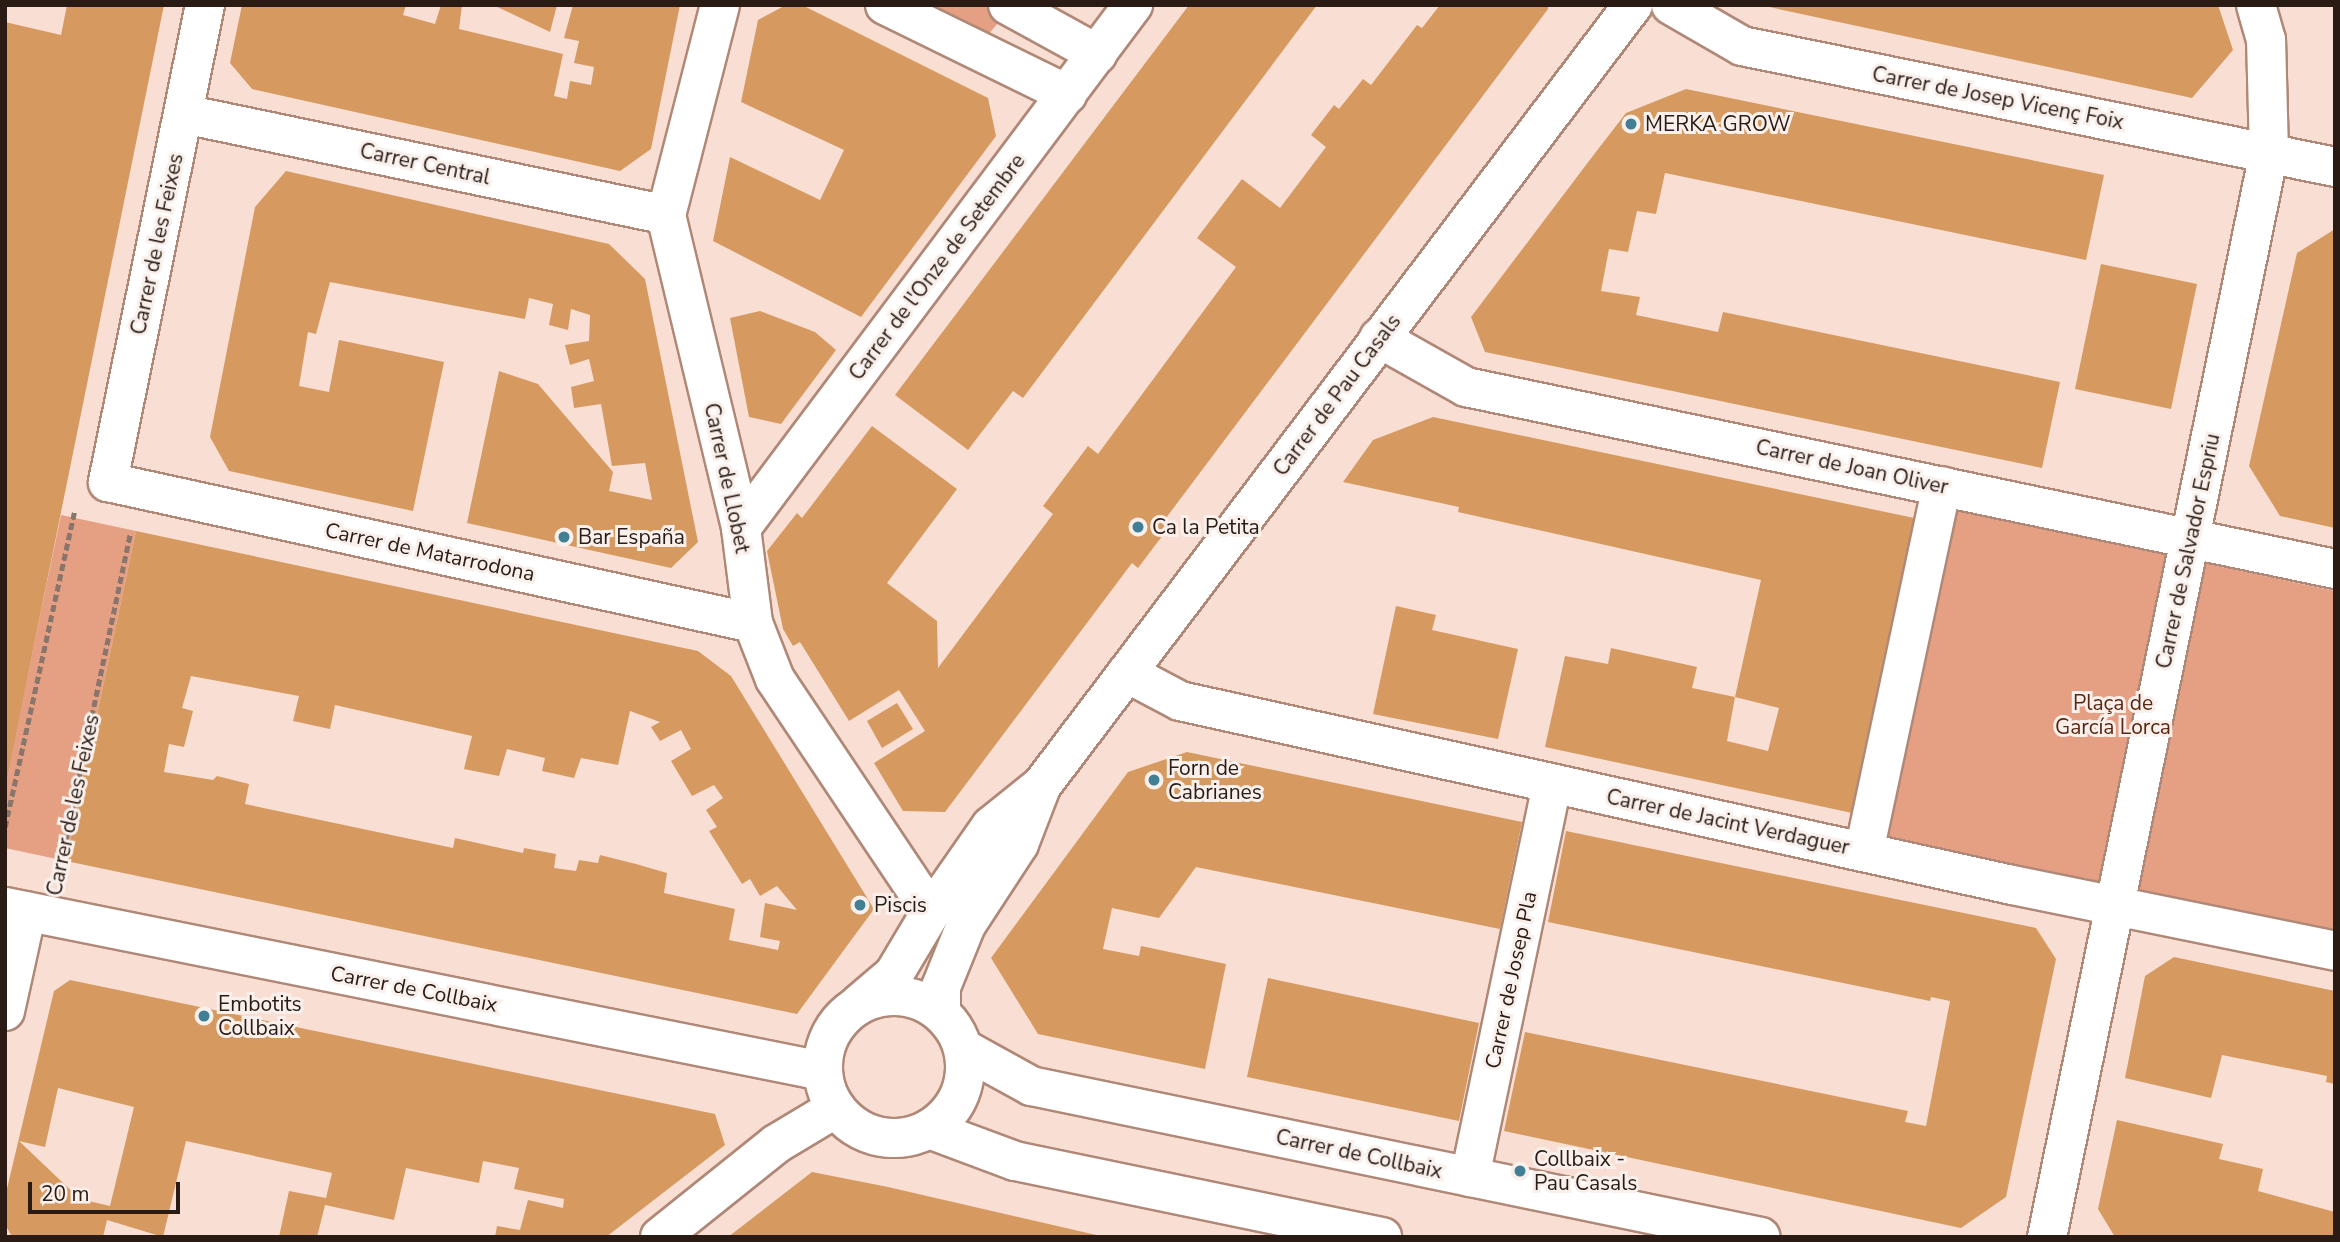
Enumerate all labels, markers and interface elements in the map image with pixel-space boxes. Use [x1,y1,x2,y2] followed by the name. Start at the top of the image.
[1870,61,2126,135] street label: Carrer de Josep Vicenç Foix
[1645,111,1791,137] place label: MERKA GROW
[1623,116,1639,132] marker: MERKA GROW
[358,138,492,190] street label: Carrer Central
[844,149,1030,385] street label: Carrer de l'Onze de Setembre
[125,151,189,337] street label: Carrer de les Feixes
[1268,309,1406,481] street label: Carrer de Pau Casals
[699,401,755,555] street label: Carrer de Llobet
[2151,431,2225,671] street label: Carrer de Salvador Espriu
[1753,434,1951,500] street label: Carrer de Joan Oliver
[1152,514,1260,540] place label: Ca la Petita
[323,517,537,587] street label: Carrer de Matarrodona
[1130,519,1146,535] marker: Ca la Petita
[578,524,685,550] place label: Bar España
[556,529,572,545] marker: Bar España
[2055,690,2171,740] park label: Plaça de García Lorca
[41,712,105,898] street label: Carrer de les Feixes
[1168,755,1262,805] place label: Forn de Cabrianes
[1146,772,1162,788] marker: Forn de Cabrianes
[1604,784,1852,860] street label: Carrer de Jacint Verdaguer
[1480,889,1542,1071] street label: Carrer de Josep Pla
[874,892,927,918] place label: Piscis
[852,897,868,913] marker: Piscis
[328,960,500,1018] street label: Carrer de Collbaix
[218,991,302,1041] place label: Embotits Collbaix
[196,1008,212,1024] marker: Embotits Collbaix
[1273,1124,1445,1184] street label: Carrer de Collbaix
[1534,1146,1637,1196] place label: Collbaix - Pau Casals
[1512,1163,1528,1179] marker: Collbaix - Pau Casals
[32,1168,184,1212] scale bar
[41,1180,90,1208] text: 20 m

